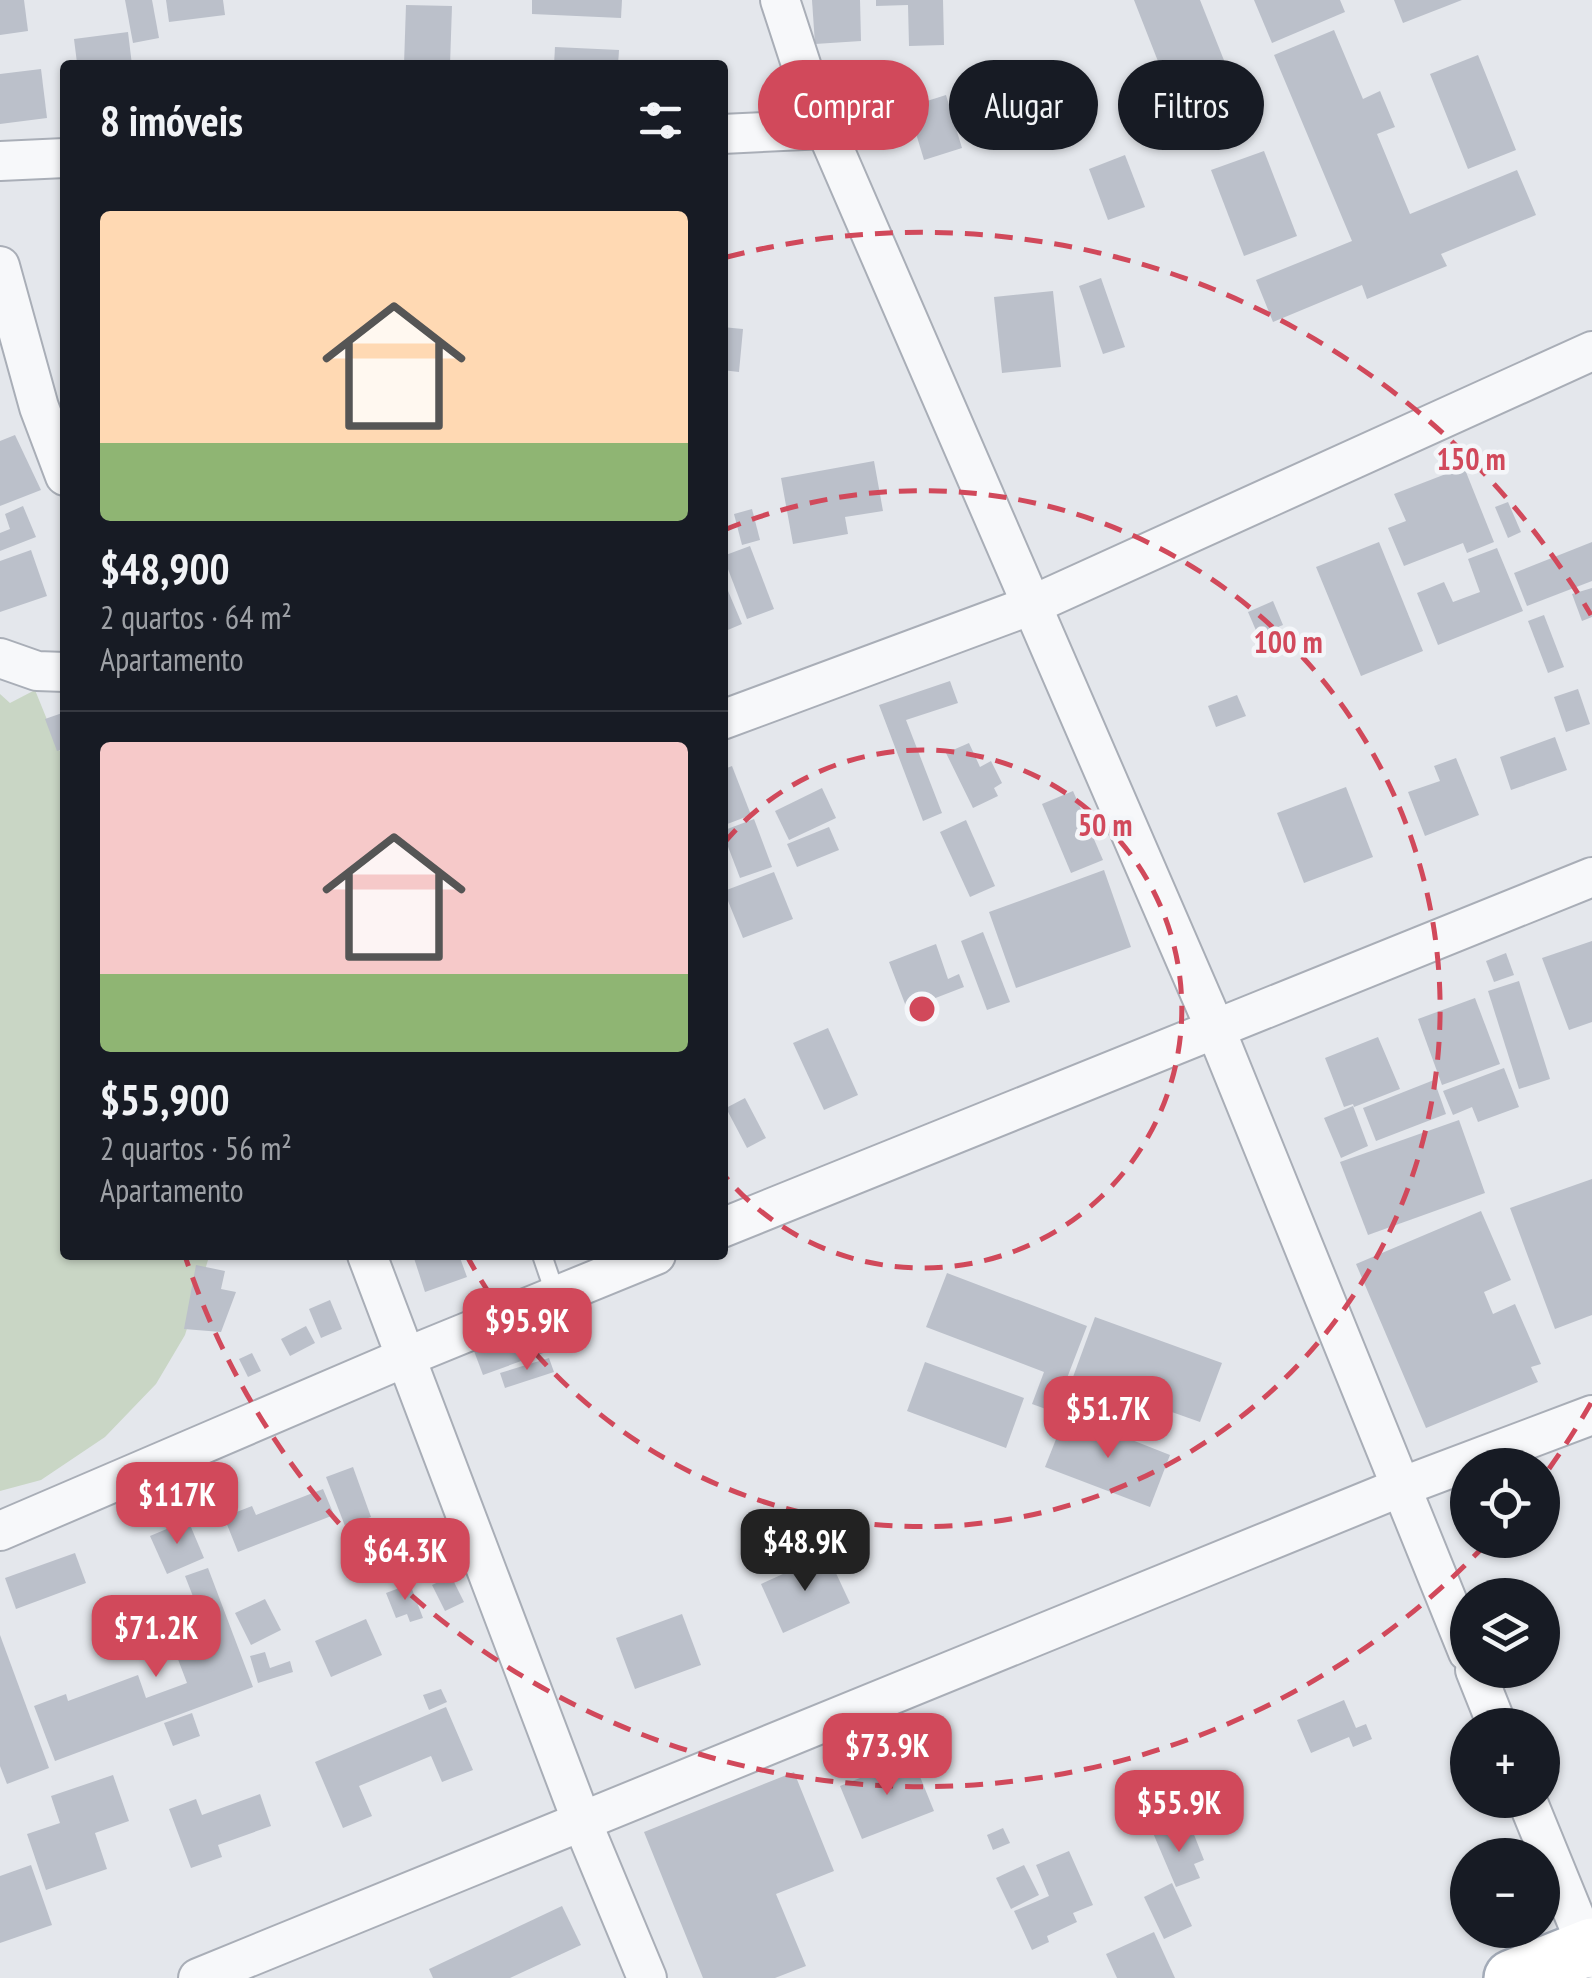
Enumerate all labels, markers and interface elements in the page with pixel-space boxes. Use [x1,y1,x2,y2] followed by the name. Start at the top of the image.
[758,60,929,150] chip: Comprar
[949,60,1098,150] chip: Alugar
[1118,60,1264,150] chip: Filtros
[100,93,243,148] text: 8 imóveis
[633,93,688,148] icon: filters
[304,276,484,456] icon: home
[1436,439,1506,478] text: 150 m
[100,541,230,596] text: $48,900
[100,596,292,638] text: 2 quartos · 64 m²
[1253,622,1323,661] text: 100 m
[100,638,243,680] text: Apartamento
[1078,805,1132,844] text: 50 m
[304,807,484,987] icon: home
[904,991,940,1027] centre of rings
[100,1072,230,1127] text: $55,900
[100,1127,292,1169] text: 2 quartos · 56 m²
[100,1169,243,1211] text: Apartamento
[446,1288,608,1373] pin: $95.9K
[485,1299,569,1341] text: $95.9K
[1027,1376,1189,1461] pin: $51.7K
[1066,1387,1150,1429] text: $51.7K
[1450,1448,1560,1948] map controls
[1450,1448,1560,1558] button: locate
[107,1462,247,1547] pin: $117K
[138,1473,216,1515] text: $117K
[724,1509,886,1594] pin: $48.9K
[324,1518,486,1603] pin: $64.3K
[763,1520,847,1562] text: $48.9K
[363,1529,447,1571] text: $64.3K
[1450,1578,1560,1688] button: layers
[75,1595,237,1680] pin: $71.2K
[114,1606,198,1648] text: $71.2K
[1450,1708,1560,1818] button: +
[806,1713,968,1798] pin: $73.9K
[845,1724,929,1766] text: $73.9K
[1098,1770,1260,1855] pin: $55.9K
[1137,1781,1221,1823] text: $55.9K
[1450,1838,1560,1948] button: −

